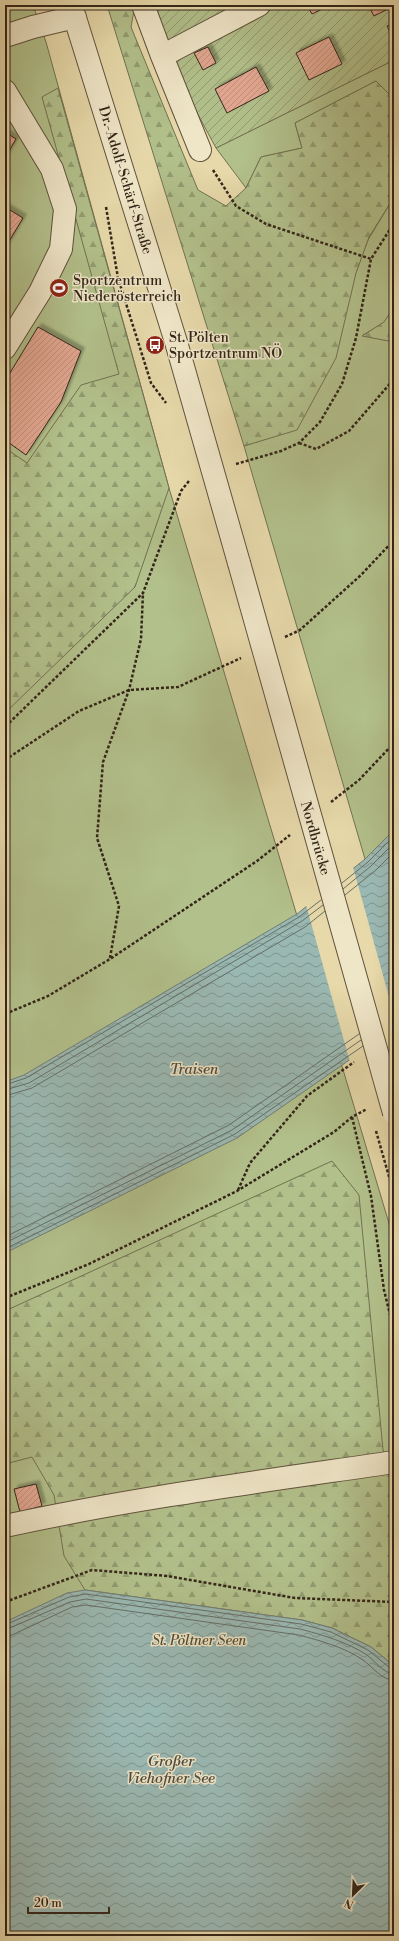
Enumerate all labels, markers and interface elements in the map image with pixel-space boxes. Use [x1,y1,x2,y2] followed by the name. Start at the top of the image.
[94,104,156,257] street label: Dr.-Adolf-Schärf-Straße
[73,272,182,306] place label: Sportzentrum Niederösterreich
[48,277,70,299] sports icon: Sportzentrum Niederösterreich
[169,329,282,363] place label: St. Pölten Sportzentrum NÖ
[144,334,166,356] bus stop icon: St. Pölten Sportzentrum NÖ
[296,799,334,877] street label: Nordbrücke
[170,1060,219,1079] water label: Traisen
[152,1632,246,1650] park label: St. Pöltner Seen
[127,1752,215,1788] water label: Großer Viehofner See
[333,1875,373,1915] north arrow
[28,1889,109,1915] scale bar
[342,1895,356,1911] text: N
[34,1896,62,1911] text: 20 m

